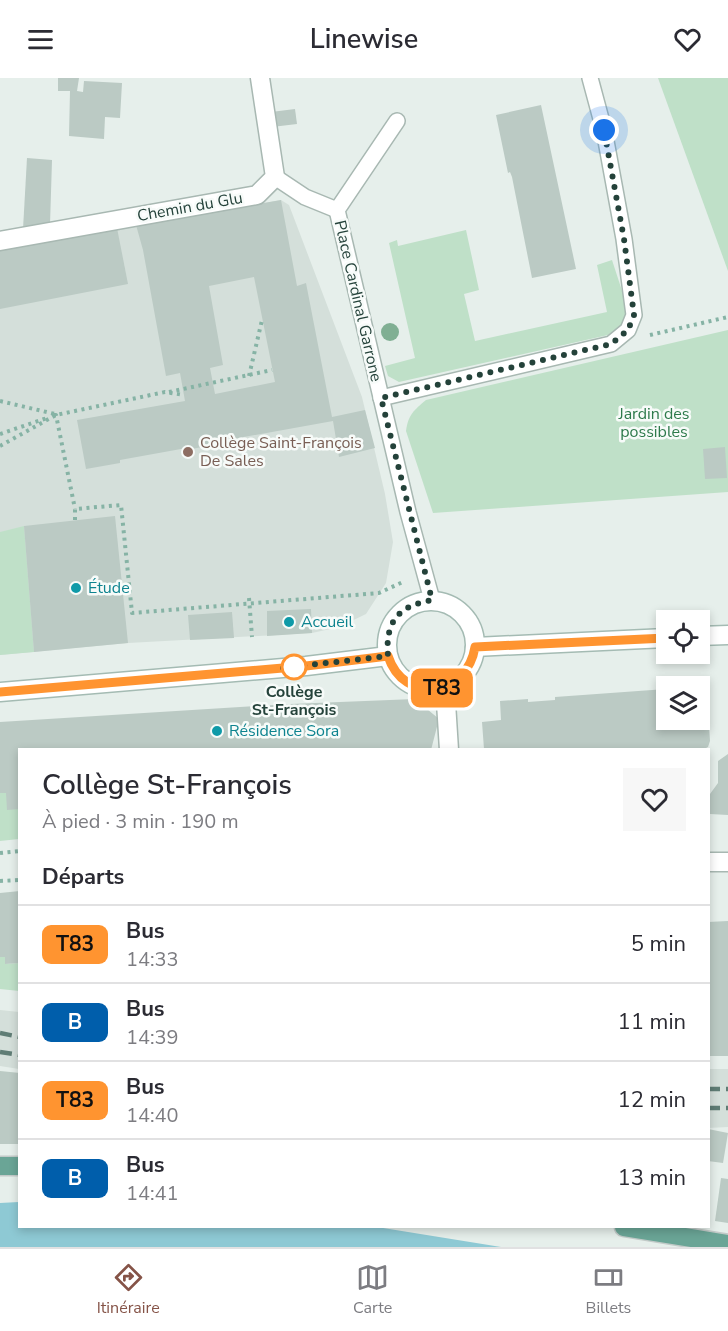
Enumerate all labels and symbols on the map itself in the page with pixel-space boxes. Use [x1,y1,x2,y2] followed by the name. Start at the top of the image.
[589,115,619,145] your location
[136,187,244,227] street label: Chemin du Glu
[329,218,387,384] street label: Place Cardinal Garrone
[617,403,690,443] park label: Jardin des possibles
[200,432,362,472] place label: Collège Saint-François De Sales
[181,445,195,459] marker: Collège Saint-François De Sales
[88,577,130,599] place label: Étude
[69,581,83,595] marker: Étude
[301,611,353,633] place label: Accueil
[282,615,296,629] marker: Accueil
[281,654,307,680] marker: Collège St-François
[408,668,476,708] line badge: T83
[252,681,337,721] place label: Collège St-François
[229,720,339,742] place label: Résidence Sora
[210,724,224,738] marker: Résidence Sora

